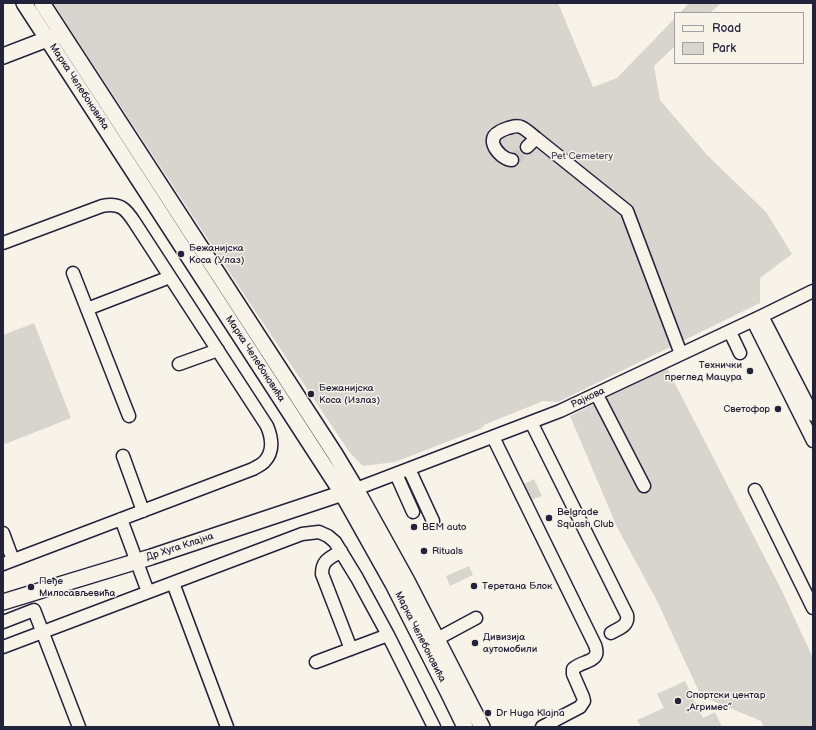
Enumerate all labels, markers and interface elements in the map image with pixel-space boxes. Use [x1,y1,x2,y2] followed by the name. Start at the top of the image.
[674,12,804,64] legend
[712,21,741,36] text: Road
[712,41,736,56] text: Park
[47,42,111,132] street label: Марка Челебоновића
[551,150,613,162] park label: Pet Cemetery
[189,242,244,266] place label: Бежанијска Коса (Улаз)
[176,249,186,259] marker: Бежанијска Коса (Улаз)
[223,314,287,404] street label: Марка Челебоновића
[665,359,742,382] place label: Технички преглед Мацура
[745,366,755,376] marker: Технички преглед Мацура
[319,382,380,406] place label: Бежанијска Коса (Излаз)
[569,385,607,411] street label: Рајкова
[306,389,316,399] marker: Бежанијска Коса (Излаз)
[724,403,770,415] place label: Светофор
[773,404,783,414] marker: Светофор
[557,506,614,530] place label: Belgrade Squash Club
[544,513,554,523] marker: Belgrade Squash Club
[422,521,466,533] place label: BEM auto
[409,522,419,532] marker: BEM auto
[145,530,215,564] street label: Др Хуга Клајна
[432,545,463,557] place label: Rituals
[419,546,429,556] marker: Rituals
[39,575,115,598] place label: Пеђе Милосављевића
[482,580,552,592] place label: Теретана Блок
[469,581,479,591] marker: Теретана Блок
[26,582,36,592] marker: Пеђе Милосављевића
[392,590,448,684] street label: Марка Челебоновића
[483,631,537,654] place label: Дивизија аутомобили
[470,638,480,648] marker: Дивизија аутомобили
[686,689,765,712] place label: Спортски центар „Агримес”
[673,696,683,706] marker: Спортски центар „Агримес”
[496,707,565,719] place label: Dr Huga Klajna
[483,708,493,718] marker: Dr Huga Klajna

